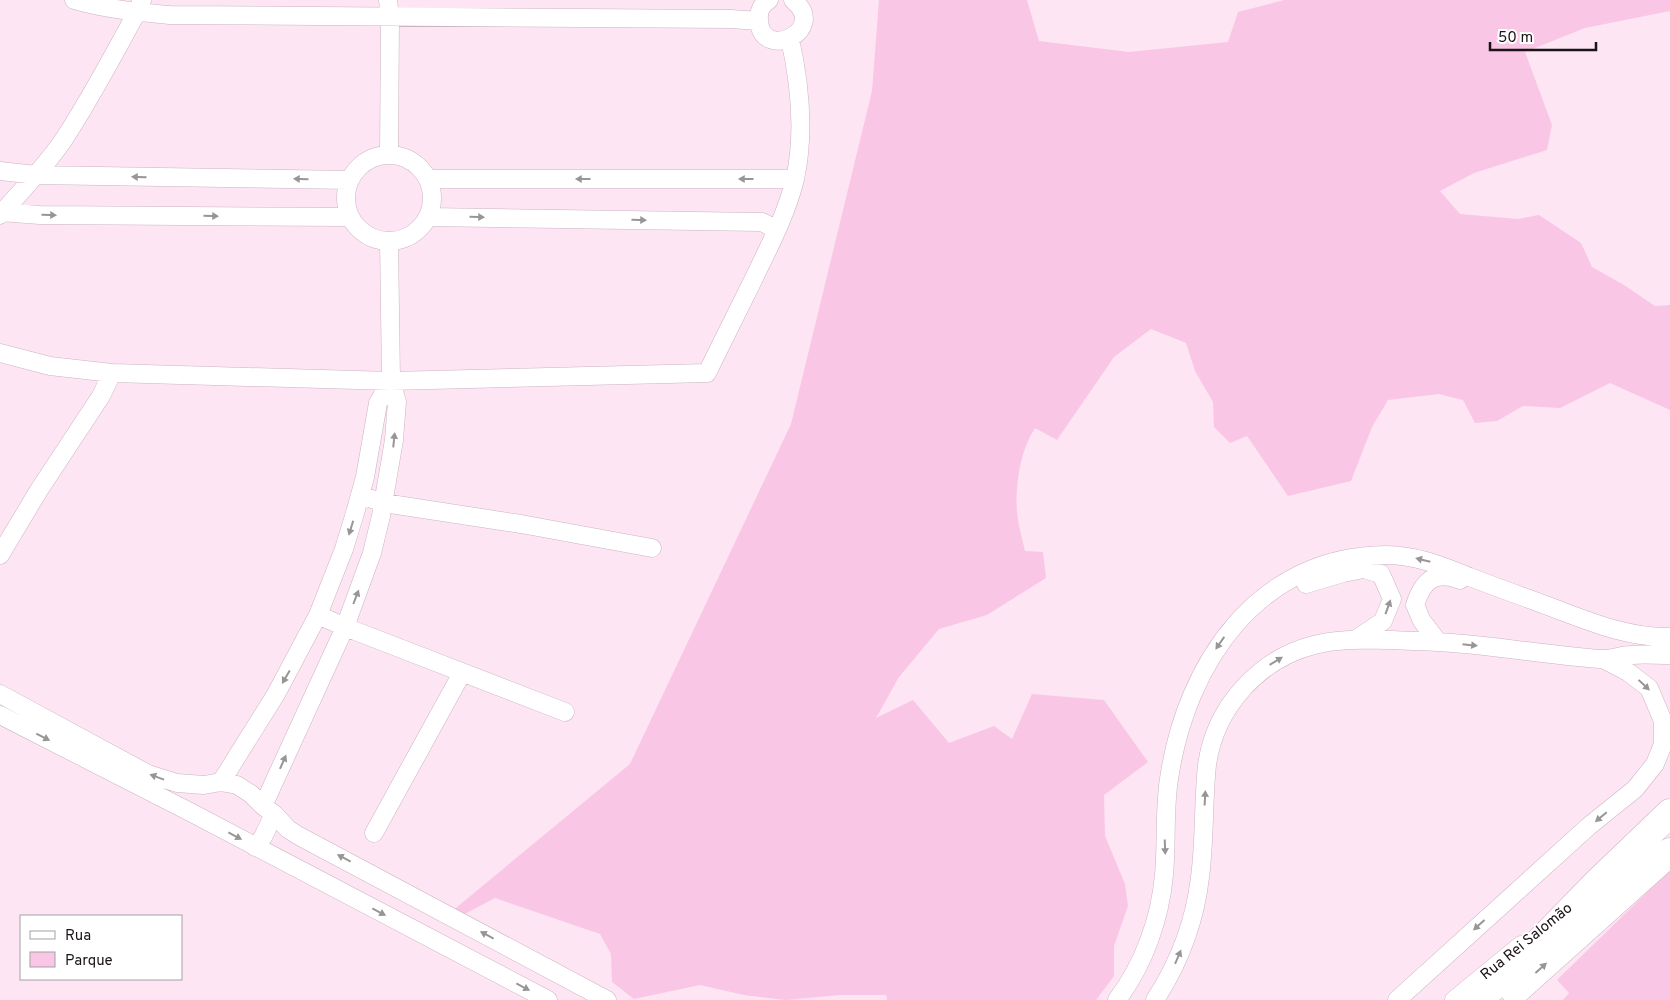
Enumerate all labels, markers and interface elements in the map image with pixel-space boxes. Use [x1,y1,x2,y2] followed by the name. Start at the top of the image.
[1490,20,1596,52] scale bar
[1498,29,1533,48] text: 50 m
[130,172,146,180] one-way arrow
[293,175,309,183] one-way arrow
[575,175,591,183] one-way arrow
[738,175,754,183] one-way arrow
[41,211,57,219] one-way arrow
[203,212,219,220] one-way arrow
[469,214,485,222] one-way arrow
[632,216,648,224] one-way arrow
[390,431,398,447] one-way arrow
[346,521,354,536] one-way arrow
[1415,556,1430,564] one-way arrow
[353,590,361,605] one-way arrow
[1384,599,1392,614] one-way arrow
[1215,636,1225,650] one-way arrow
[1462,641,1478,649] one-way arrow
[1270,656,1283,665] one-way arrow
[282,669,290,684] one-way arrow
[1638,679,1650,691] one-way arrow
[36,733,51,741] one-way arrow
[279,755,287,769] one-way arrow
[149,773,164,780] one-way arrow
[1202,790,1210,806] one-way arrow
[1595,811,1607,823] one-way arrow
[228,832,242,840] one-way arrow
[1161,840,1169,856] one-way arrow
[337,854,350,863] one-way arrow
[1477,899,1577,985] street label: Rua Rei Salomão
[372,908,386,916] one-way arrow
[20,915,182,980] legend
[1473,920,1486,931] one-way arrow
[65,927,91,946] text: Rua
[480,931,494,940] one-way arrow
[1174,950,1182,964] one-way arrow
[65,952,113,971] text: Parque
[1534,962,1547,973] one-way arrow
[516,983,530,991] one-way arrow

